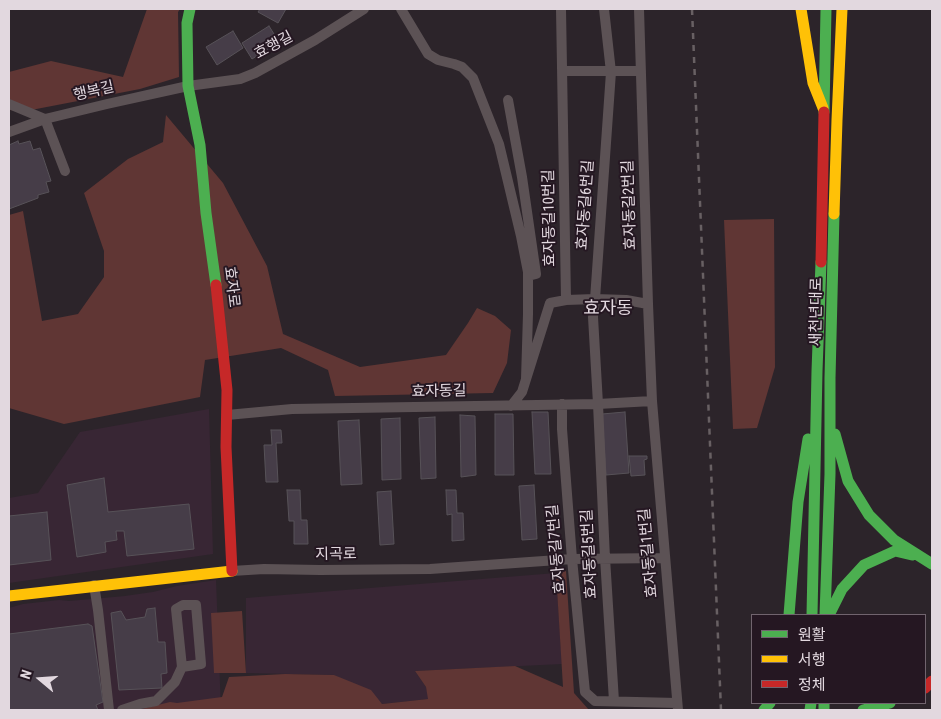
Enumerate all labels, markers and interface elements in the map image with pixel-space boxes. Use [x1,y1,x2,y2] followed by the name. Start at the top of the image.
[251,28,297,64] street label: 효행길
[72,79,116,105] street label: 행복길
[574,159,598,251] street label: 효자동길6번길
[619,160,641,250] street label: 효자동길2번길
[540,169,560,267] street label: 효자동길10번길
[220,265,242,309] street label: 효자로
[807,277,827,347] street label: 새천년대로
[583,298,633,320] district label: 효자동
[411,383,467,401] street label: 효자동길
[544,503,570,595] street label: 효자동길7번길
[636,507,662,599] street label: 효자동길1번길
[579,508,601,600] street label: 효자동길5번길
[315,546,357,564] street label: 지곡로
[751,614,926,704] legend
[798,626,826,644] text: 원활
[798,651,826,669] text: 서행
[15,654,65,704] north arrow
[17,668,35,681] text: N
[798,676,826,694] text: 정체

